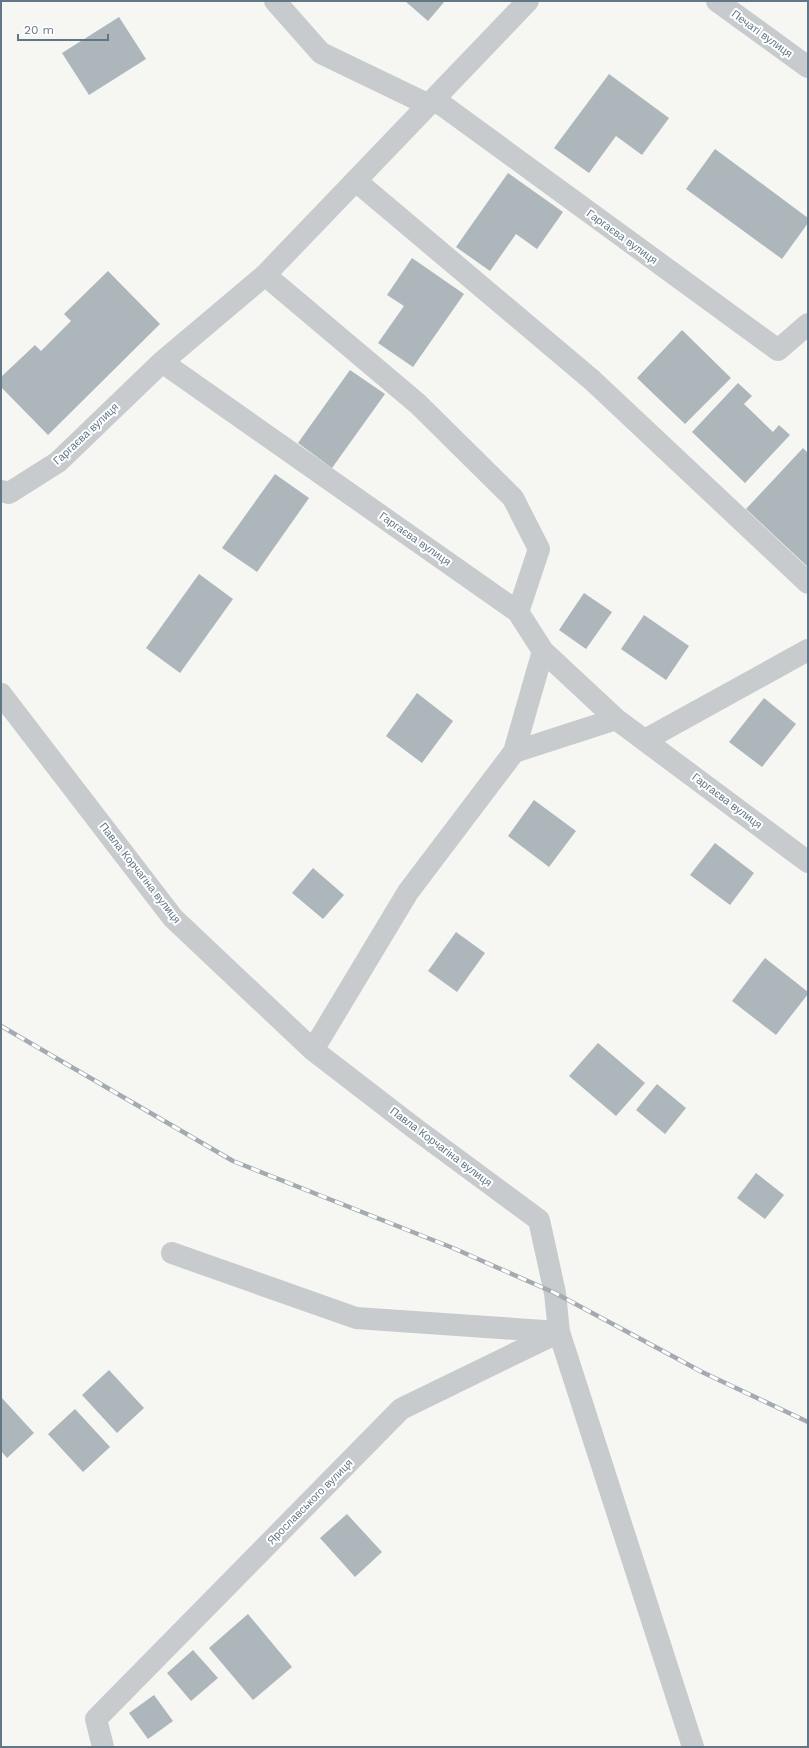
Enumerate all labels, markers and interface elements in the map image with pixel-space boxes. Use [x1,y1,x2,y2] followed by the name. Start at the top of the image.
[729,8,795,60] street label: Печаті вулиця
[18,16,108,42] scale bar
[24,23,54,37] text: 20 m
[584,207,660,267] street label: Гаргаєва вулиця
[51,400,121,468] street label: Гаргаєва вулиця
[377,509,453,569] street label: Гаргаєва вулиця
[689,770,765,832] street label: Гаргаєва вулиця
[97,820,183,926] street label: Павла Корчагіна вулиця
[387,1104,495,1190] street label: Павла Корчагіна вулиця
[265,1457,355,1547] street label: Ярославського вулиця

